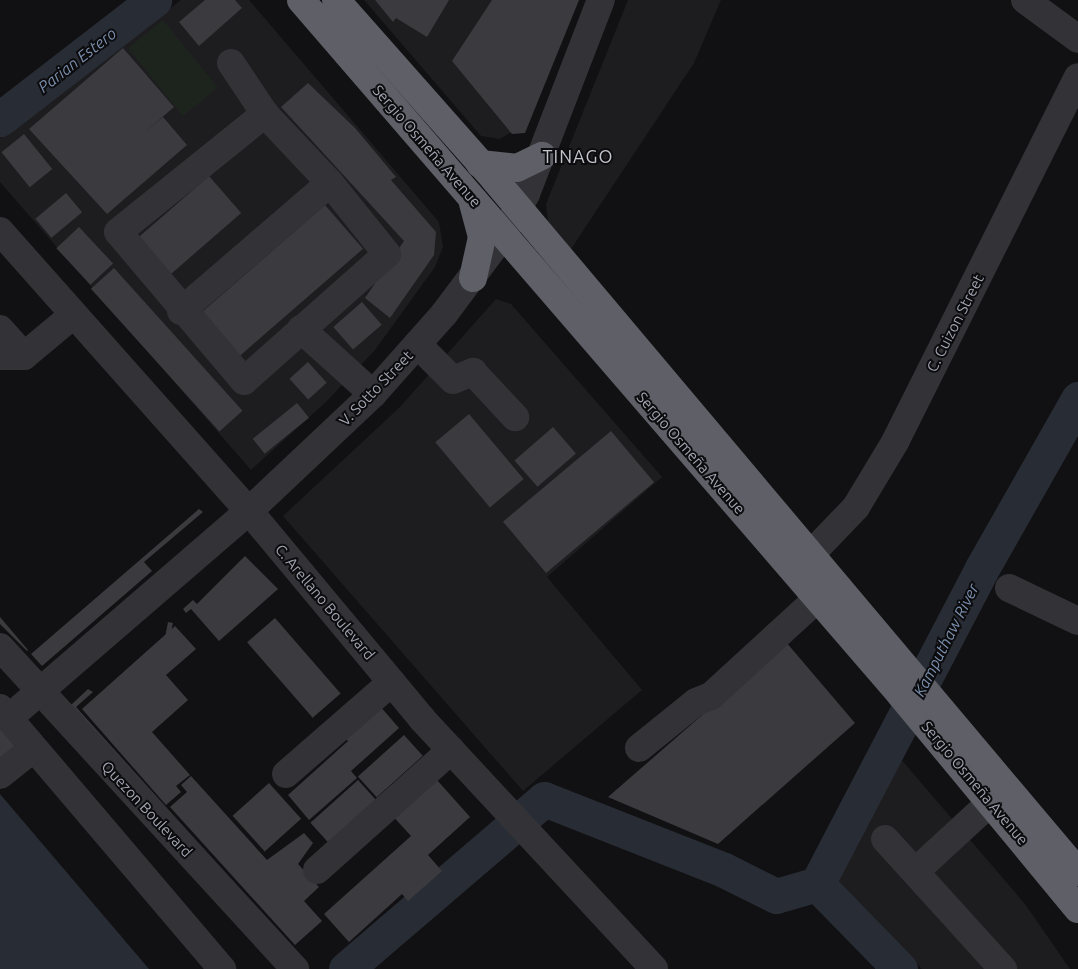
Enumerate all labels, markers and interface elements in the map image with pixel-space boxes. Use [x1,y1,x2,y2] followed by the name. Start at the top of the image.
[34,24,120,96] water label: Parian Estero
[369,81,485,211] street label: Sergio Osmeña Avenue
[542,145,614,167] district label: TINAGO
[923,271,987,375] street label: C. Cuizon Street
[335,346,417,430] street label: V. Sotto Street
[633,388,749,518] street label: Sergio Osmeña Avenue
[271,541,379,663] street label: C. Arellano Boulevard
[909,580,983,700] water label: Kamputhaw River
[918,717,1032,849] street label: Sergio Osmeña Avenue
[98,757,196,861] street label: Quezon Boulevard

